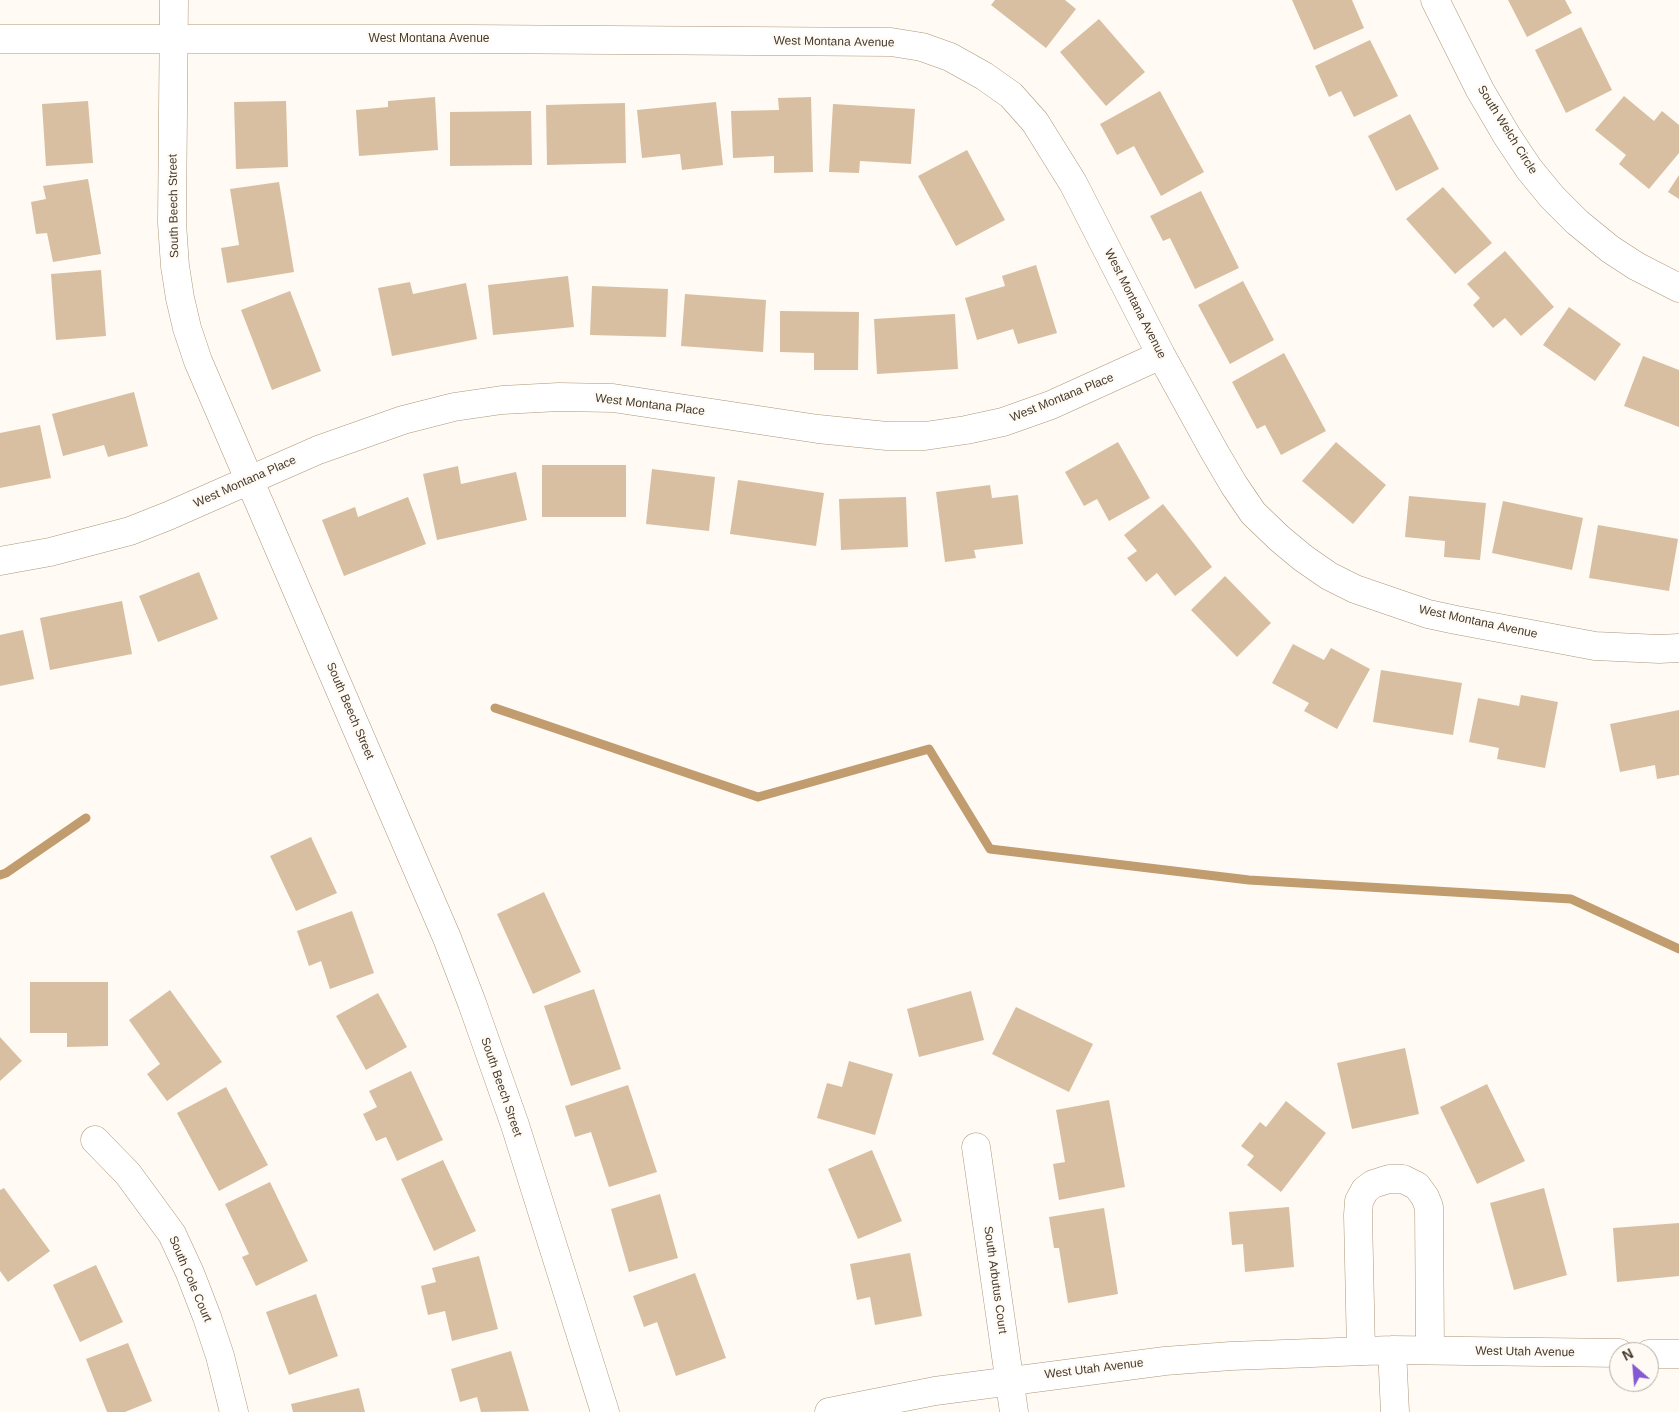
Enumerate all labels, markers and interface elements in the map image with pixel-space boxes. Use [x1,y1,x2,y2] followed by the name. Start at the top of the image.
[369,32,489,46] street label: West Montana Avenue
[773,34,895,50] street label: West Montana Avenue
[1474,83,1540,177] street label: South Welch Circle
[166,154,182,258] street label: South Beech Street
[1101,247,1169,361] street label: West Montana Avenue
[1008,371,1116,425] street label: West Montana Place
[594,391,706,419] street label: West Montana Place
[192,453,298,511] street label: West Montana Place
[1417,602,1539,642] street label: West Montana Avenue
[323,660,377,762] street label: South Beech Street
[477,1035,525,1139] street label: South Beech Street
[980,1225,1010,1335] street label: South Arbutus Court
[165,1234,215,1324] street label: South Cole Court
[1609,1342,1659,1392] north arrow
[1475,1344,1575,1360] street label: West Utah Avenue
[1620,1345,1636,1364] text: N
[1044,1356,1144,1382] street label: West Utah Avenue

